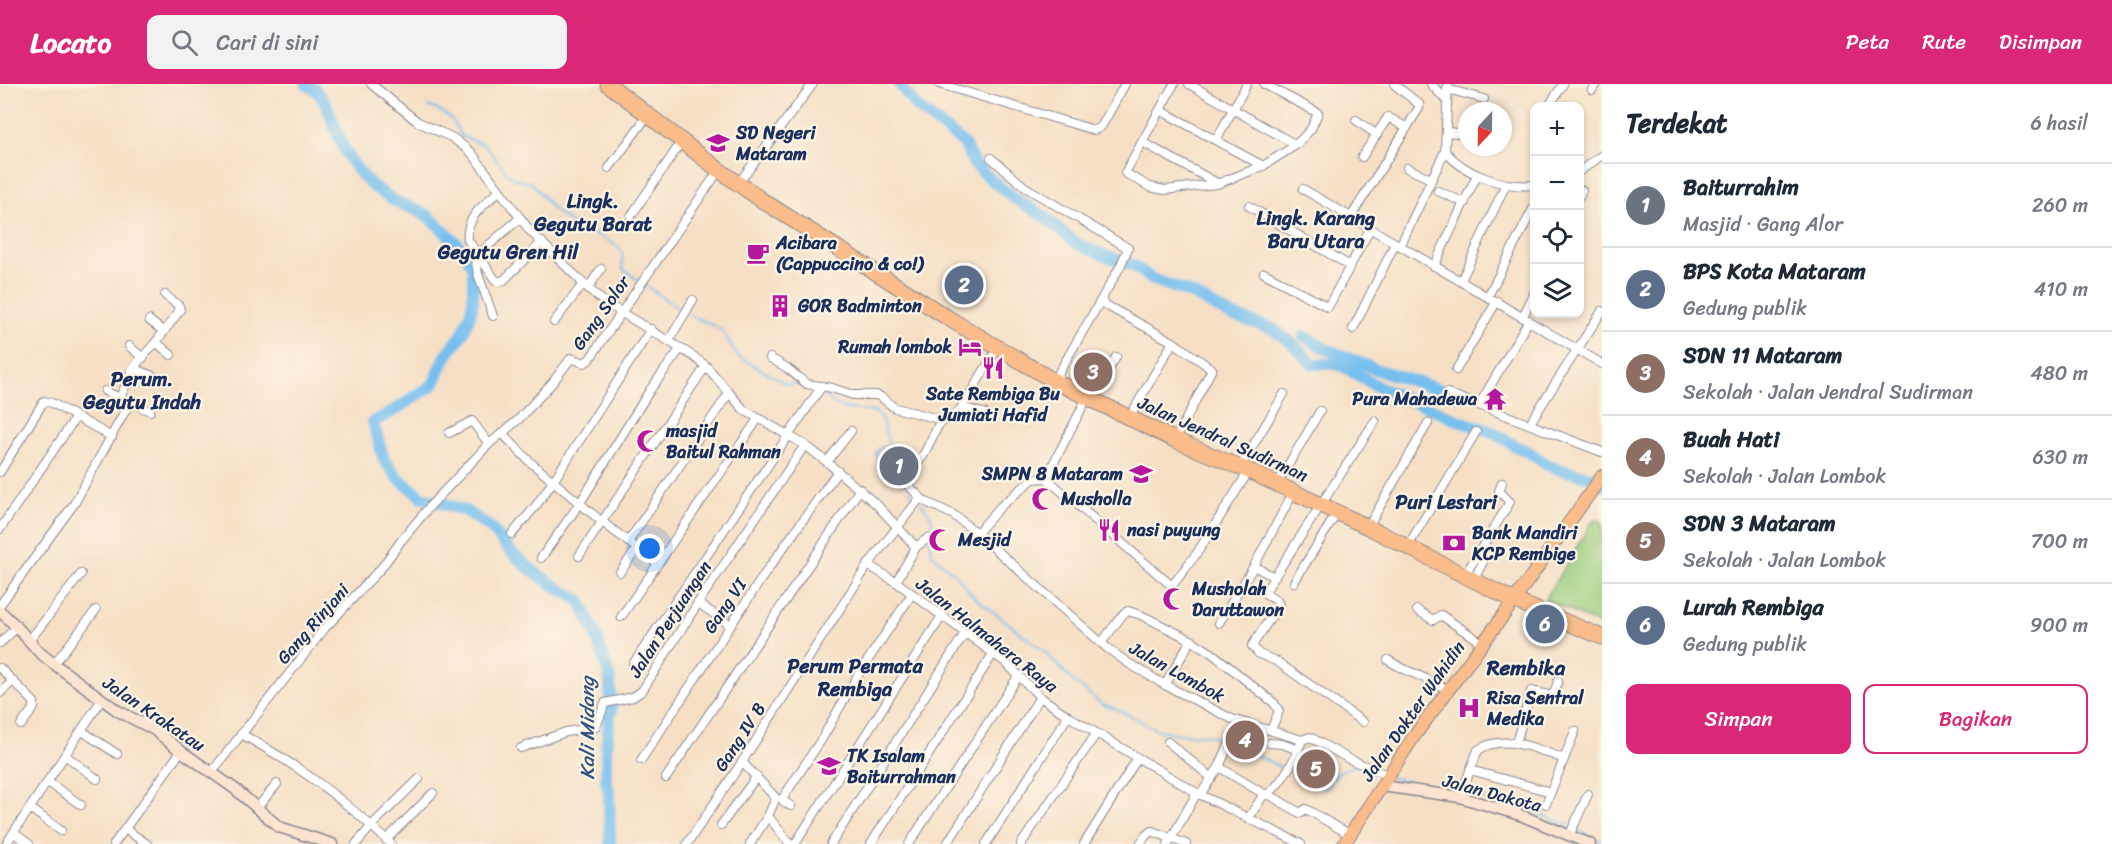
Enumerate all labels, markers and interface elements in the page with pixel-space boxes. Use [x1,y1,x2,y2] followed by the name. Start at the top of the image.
[147,15,567,69] search box
[30,18,111,67] text: Locato
[216,23,318,62] text: Cari di sini
[1846,23,1889,61] text: Peta
[1922,23,1966,61] text: Rute
[1999,23,2082,61] text: Disimpan
[168,26,201,59] icon: search
[1626,100,1727,146] text: Terdekat
[1458,102,1512,156] north arrow
[1530,102,1584,318] map controls
[1530,102,1584,156] button: +
[2031,106,2088,141] text: 6 hasil
[735,117,816,170] place label: SD Negeri Mataram
[705,130,731,156] school or university icon: SD Negeri Mataram
[1530,156,1584,210] button: −
[1683,168,1799,207] text: Baiturrahim
[533,184,652,242] district label: Lingk. Gegutu Barat
[1641,188,1650,223] text: 1
[2032,188,2088,223] text: 260 m
[1257,201,1375,259] district label: Lingk. Karang Baru Utara
[1683,207,1843,242] text: Masjid · Gang Alor
[1530,210,1584,264] button: locate
[775,227,925,280] place label: Acibara (Cappuccino & co!)
[437,235,580,270] district label: Gegutu Gren Hil
[745,240,771,266] cafe icon: Acibara (Cappuccino & co!)
[1683,252,1866,291] text: BPS Kota Mataram
[944,262,984,308] pin: 2
[1530,264,1584,318] button: layers
[563,267,640,357] street label: Gang Solor
[1640,272,1651,307] text: 2
[2034,272,2088,307] text: 410 m
[797,290,922,322] place label: GOR Badminton
[1683,291,1807,326] text: Gedung publik
[767,293,793,319] building icon: GOR Badminton
[837,331,952,363] place label: Rumah lombok
[957,334,983,360] hotel icon: Rumah lombok
[1683,336,1842,375] text: SDN 11 Mataram
[1074,350,1112,394] pin: 3
[980,355,1006,381] restaurant icon: Sate Rembiga Bu Jumiati Hafid
[1640,356,1651,391] text: 3
[2030,356,2088,391] text: 480 m
[82,362,202,420] district label: Perum. Gegutu Indah
[1683,375,1973,410] text: Sekolah · Jalan Jendral Sudirman
[925,378,1060,431] place label: Sate Rembiga Bu Jumiati Hafid
[1352,383,1478,415] place label: Pura Mahadewa
[1482,386,1508,412] temple icon: Pura Mahadewa
[1132,387,1314,491] street label: Jalan Jendral Sudirman
[665,415,781,468] place label: masjid Baitul Rahman
[1683,420,1779,459] text: Buah Hati
[635,428,661,454] mosque icon: masjid Baitul Rahman
[1639,440,1652,475] text: 4
[2032,440,2088,475] text: 630 m
[880,444,918,488] pin: 1
[981,458,1123,490] place label: SMPN 8 Mataram
[1683,459,1886,494] text: Sekolah · Jalan Lombok
[1128,461,1154,487] school or university icon: SMPN 8 Mataram
[1060,483,1132,515] place label: Musholla
[1395,485,1498,520] district label: Puri Lestari
[1030,486,1056,512] mosque icon: Musholla
[1683,504,1836,543] text: SDN 3 Mataram
[1126,514,1221,546] place label: nasi puyung
[1096,517,1122,543] restaurant icon: nasi puyung
[1471,517,1578,570] place label: Bank Mandiri KCP Rembige
[957,524,1012,556] place label: Mesjid
[1639,524,1652,559] text: 5
[2031,524,2088,559] text: 700 m
[927,527,953,553] mosque icon: Mesjid
[1441,530,1467,556] bank icon: Bank Mandiri KCP Rembige
[635,534,664,563] your location
[1683,543,1886,578] text: Sekolah · Jalan Lombok
[619,554,720,685] street label: Jalan Perjuangan
[908,568,1066,702] street label: Jalan Halmahera Raya
[695,570,757,640] street label: Gang VI
[1191,573,1284,626] place label: Musholah Daruttawon
[268,575,358,672] street label: Gang Rinjani
[1161,586,1187,612] mosque icon: Musholah Daruttawon
[1683,588,1823,627] text: Lurah Rembiga
[1526,602,1564,646] pin: 6
[1640,608,1651,643] text: 6
[2030,608,2088,643] text: 900 m
[1683,627,1807,662] text: Gedung publik
[1122,632,1231,712] street label: Jalan Lombok
[1352,634,1474,789] street label: Jalan Dokter Wahidin
[787,649,924,707] district label: Perum Permata Rembiga
[1486,649,1566,687] district label: Rembika
[95,667,212,761] street label: Jalan Krakatau
[570,675,605,779] water label: Kali Midang
[1486,682,1584,735] place label: Risa Sentral Medika
[1626,684,1851,754] button: Simpan
[1863,684,2088,754] button: Bagikan
[1456,695,1482,721] hospital icon: Risa Sentral Medika
[705,696,775,778] street label: Gang IV B
[1226,718,1264,762] pin: 4
[847,740,956,793] place label: TK Isalam Baiturrahman
[1296,746,1336,792] pin: 5
[816,753,842,779] school or university icon: TK Isalam Baiturrahman
[1438,764,1546,822] street label: Jalan Dakota

